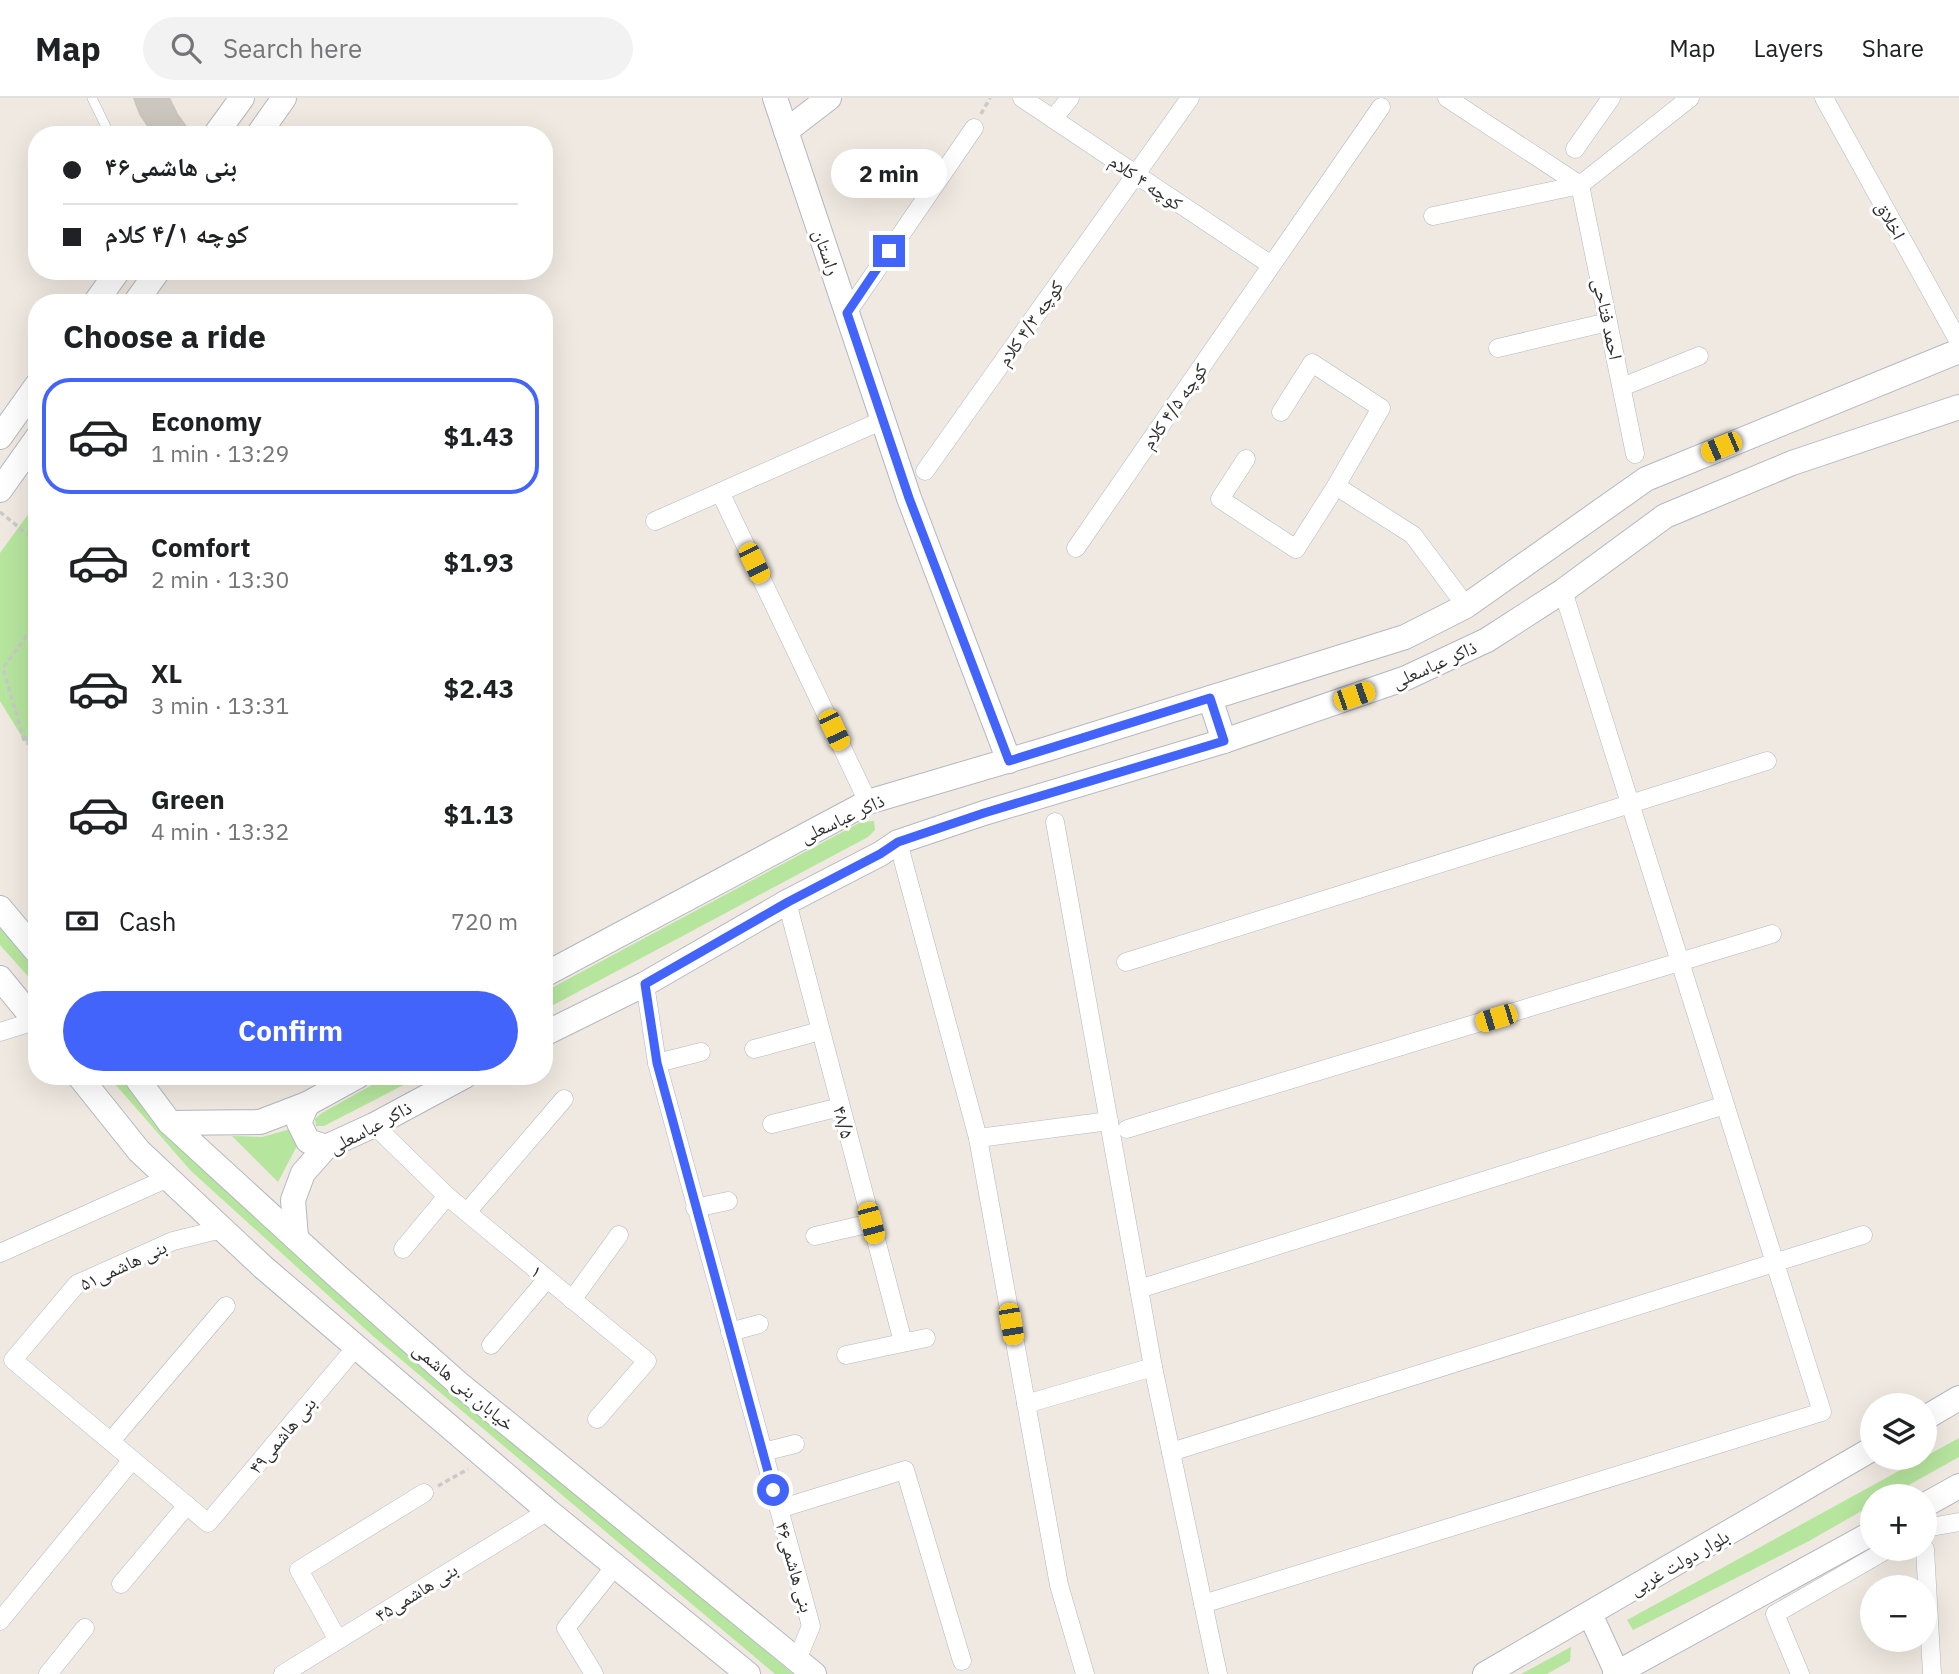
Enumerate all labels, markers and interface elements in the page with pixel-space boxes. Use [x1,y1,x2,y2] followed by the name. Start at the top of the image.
[143,17,633,80] search box
[35,27,101,70] text: Map
[167,29,205,67] icon: search
[223,31,362,65] text: Search here
[1669,32,1716,64] text: Map
[1754,32,1824,64] text: Layers
[1862,32,1924,64] text: Share
[105,149,237,183] text: بنی هاشمی۴۶
[1103,149,1188,217] street label: کوچه ۴ کلام
[831,150,947,198] callout: 2 min
[859,158,919,188] text: 2 min
[1871,196,1911,244] street label: اخلاق
[105,216,249,250] text: کوچه ۴/۱ کلام
[808,226,846,278] street label: راستان
[873,235,905,267] route end
[992,275,1070,372] street label: کوچه ۴/۳ کلام
[1588,276,1628,362] street label: احمد فتاحی
[63,315,266,357] text: Choose a ride
[1136,358,1214,455] street label: کوچه ۴/۵ کلام
[151,404,262,438] text: Economy
[67,405,130,468] icon: car
[444,419,514,453] text: $1.43
[1698,429,1745,465] car
[151,438,289,468] text: 1 min · 13:29
[151,530,250,564] text: Comfort
[67,531,130,594] icon: car
[736,540,773,586] car
[444,545,514,579] text: $1.93
[151,564,289,594] text: 2 min · 13:30
[1388,635,1480,693] street label: ذاکر عباسعلی
[151,656,182,690] text: XL
[67,657,130,720] icon: car
[444,671,514,705] text: $2.43
[1331,679,1378,713] car
[151,690,289,720] text: 3 min · 13:31
[816,707,853,753] car
[151,782,225,816] text: Green
[67,783,130,846] icon: car
[796,788,888,848] street label: ذاکر عباسعلی
[444,797,514,831] text: $1.13
[151,816,289,846] text: 4 min · 13:32
[63,902,101,940] icon: cash
[119,904,176,938] text: Cash
[451,906,518,936] text: 720 m
[63,991,518,1071] button: Confirm
[1473,1002,1520,1034] car
[324,1095,416,1159] street label: ذاکر عباسعلی
[828,1103,860,1141] street label: ۴۸/۵
[856,1200,887,1246] car
[76,1234,170,1296] street label: بنی هاشمی۵۱
[526,1259,548,1283] street label: ۱
[998,1301,1025,1347] car
[408,1336,520,1436] street label: خیابان بنی هاشمی
[243,1392,321,1478] street label: بنی هاشمی۴۹
[1860,1393,1937,1652] map controls
[1860,1393,1937,1470] button: layers
[757,1474,789,1506] route start
[1860,1484,1937,1561] button: +
[771,1519,819,1615] street label: بنی هاشمی۴۶
[1625,1524,1733,1600] street label: بلوار دولت غربی
[370,1557,462,1627] street label: بنی هاشمی۴۵
[1860,1575,1937,1652] button: −

